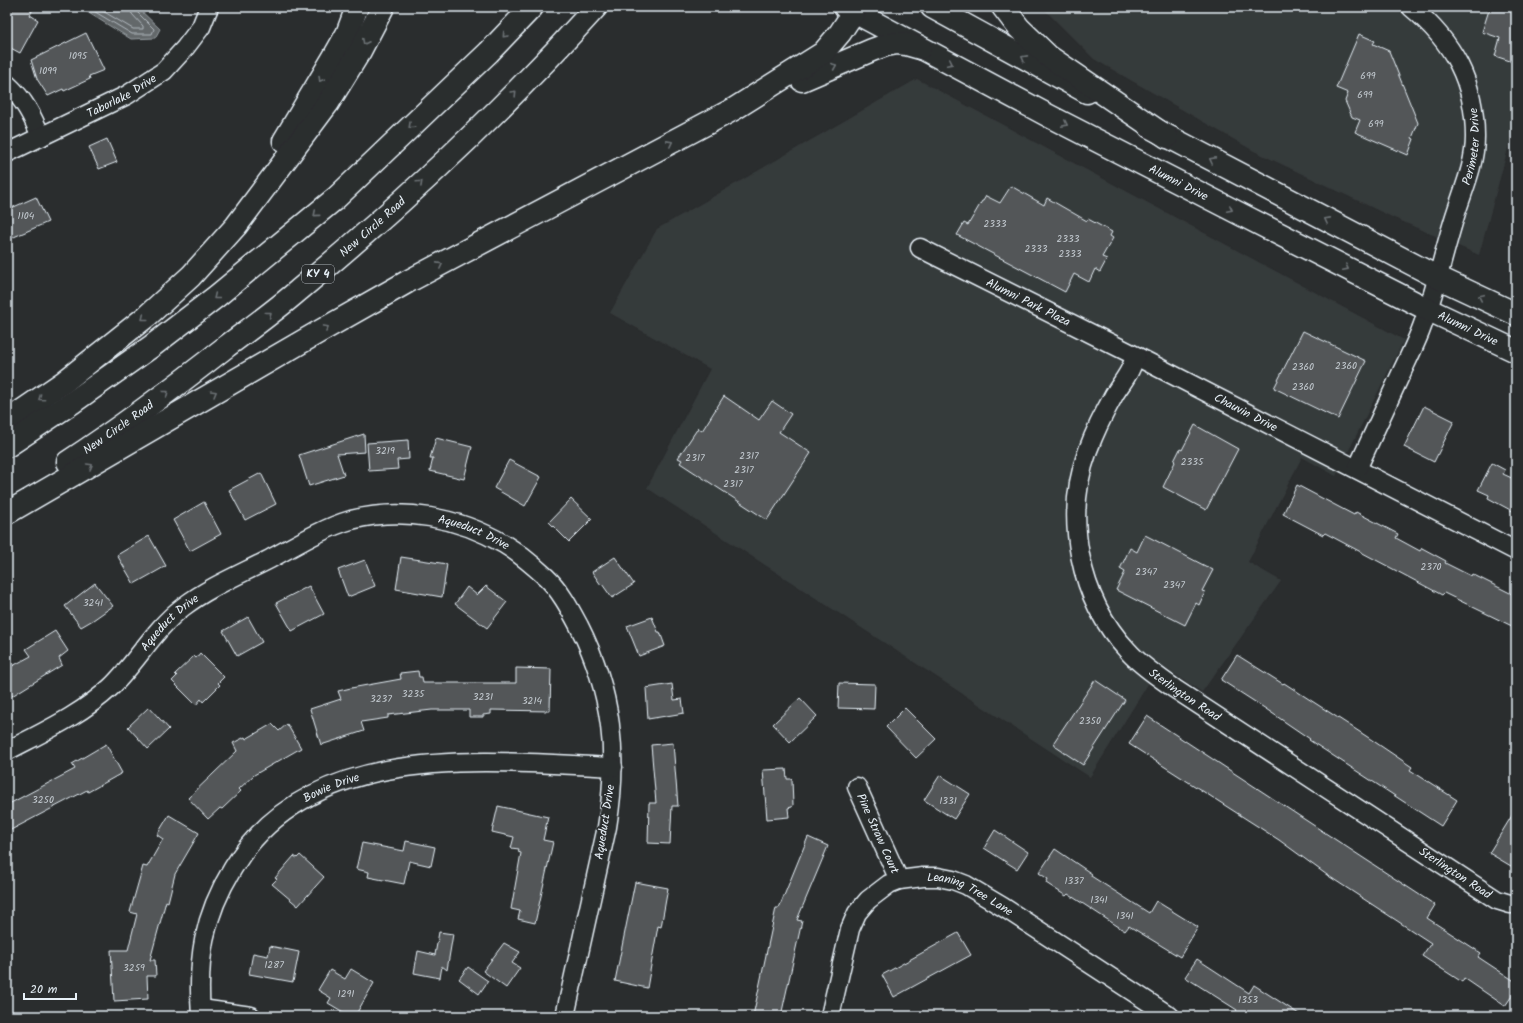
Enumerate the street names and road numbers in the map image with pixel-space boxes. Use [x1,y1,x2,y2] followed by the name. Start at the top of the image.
[83,69,161,123] street label: Taborlake Drive
[1457,106,1485,188] street label: Perimeter Drive
[1146,159,1212,206] street label: Alumni Drive
[335,192,411,262] street label: New Circle Road
[302,265,334,283] road number: KY 4
[983,273,1074,331] street label: Alumni Park Plaza
[1435,306,1502,351] street label: Alumni Drive
[1211,388,1282,437] street label: Chauvin Drive
[79,395,159,459] street label: New Circle Road
[436,509,514,555] street label: Aqueduct Drive
[136,589,203,655] street label: Aqueduct Drive
[1145,663,1226,727] street label: Sterlington Road
[299,767,362,807] street label: Bowie Drive
[590,783,620,861] street label: Aqueduct Drive
[852,790,905,877] street label: Pine Straw Court
[1415,842,1497,904] street label: Sterlington Road
[927,868,1018,921] street label: Leaning Tree Lane

